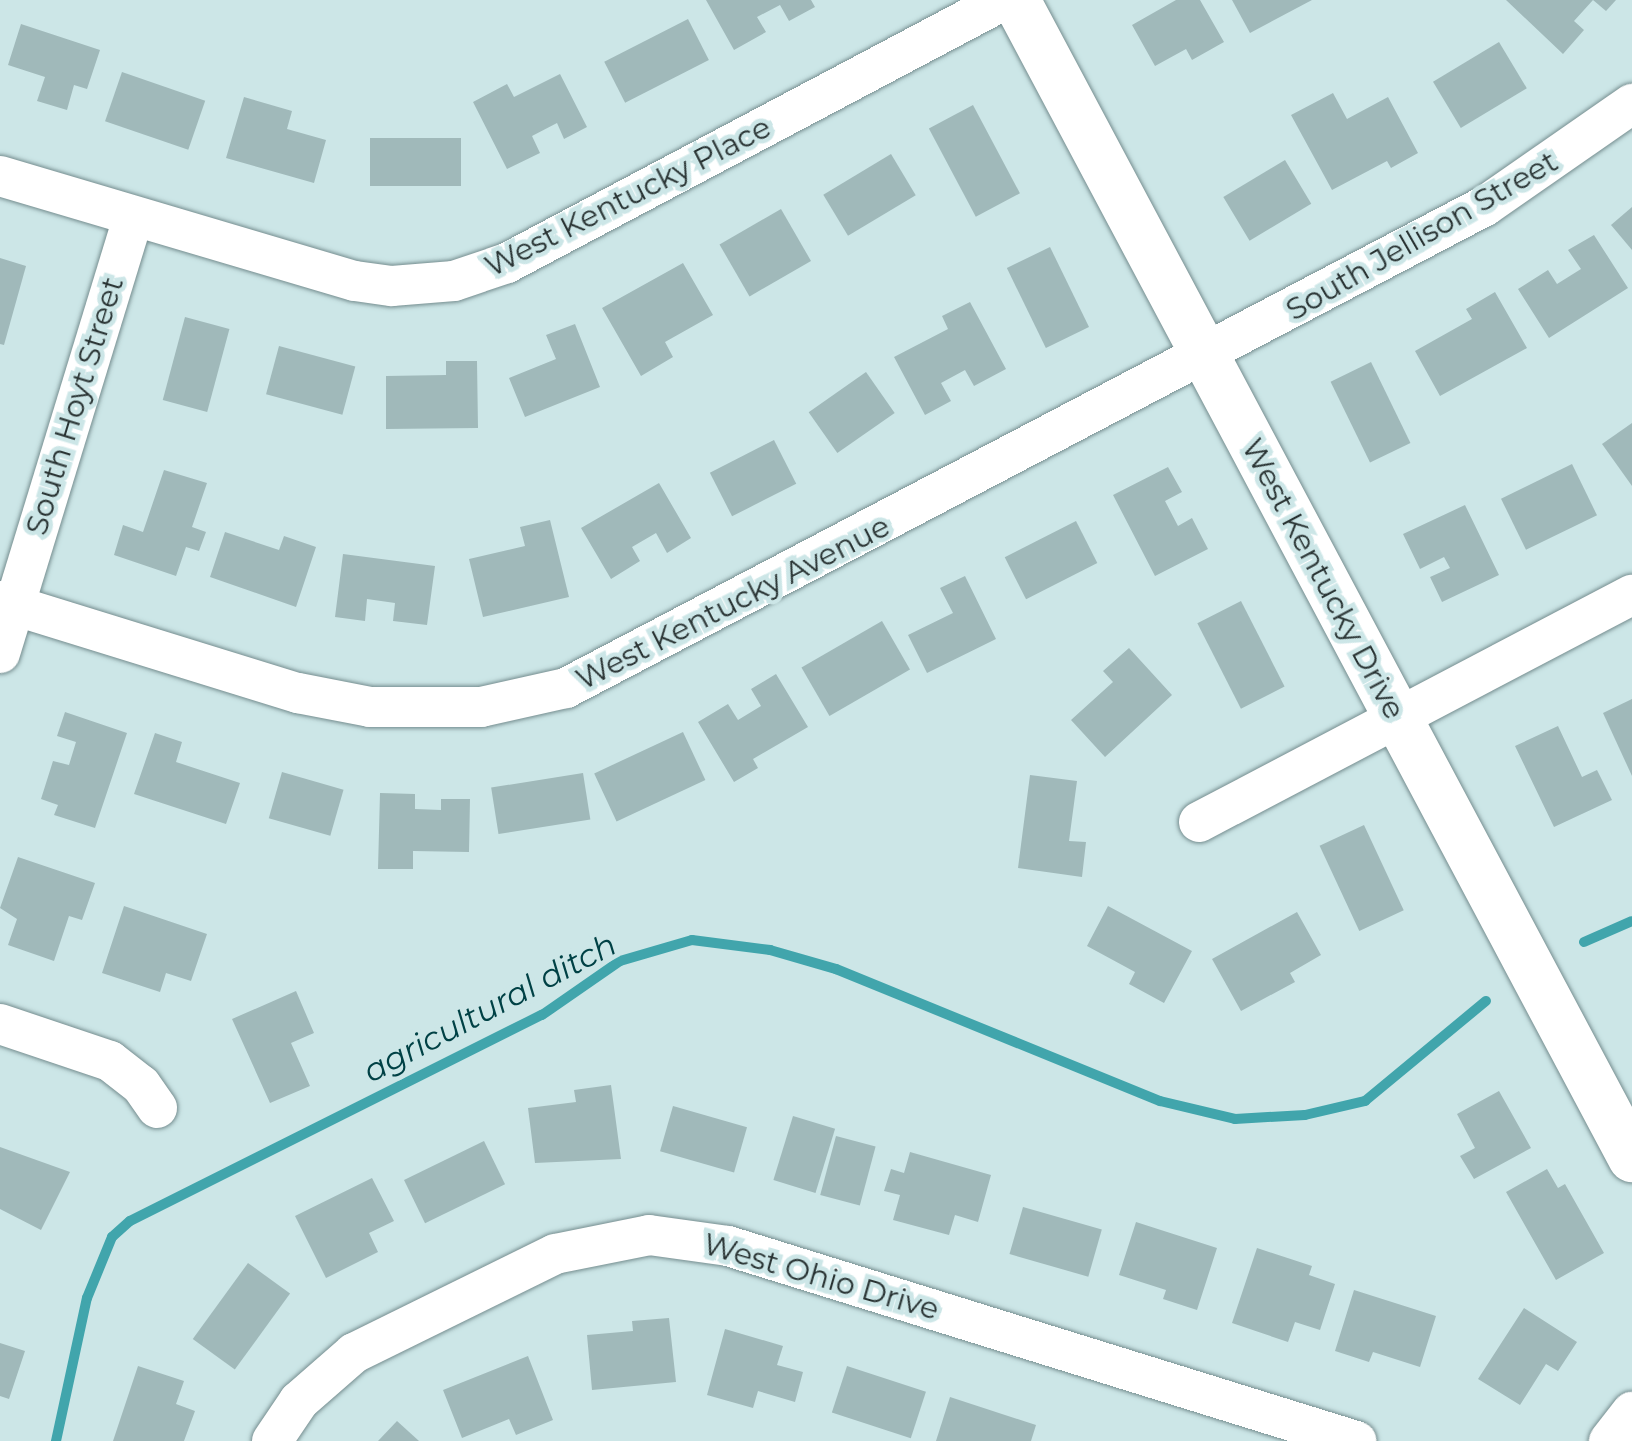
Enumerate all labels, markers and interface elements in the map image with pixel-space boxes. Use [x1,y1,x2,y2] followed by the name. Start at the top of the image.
[479,109,777,285] street label: West Kentucky Place
[1280,144,1564,328] street label: South Jellison Street
[19,273,131,539] street label: South Hoyt Street
[1234,433,1412,725] street label: West Kentucky Drive
[570,508,896,698] street label: West Kentucky Avenue
[357,925,623,1091] water label: agricultural ditch
[699,1226,943,1328] street label: West Ohio Drive

